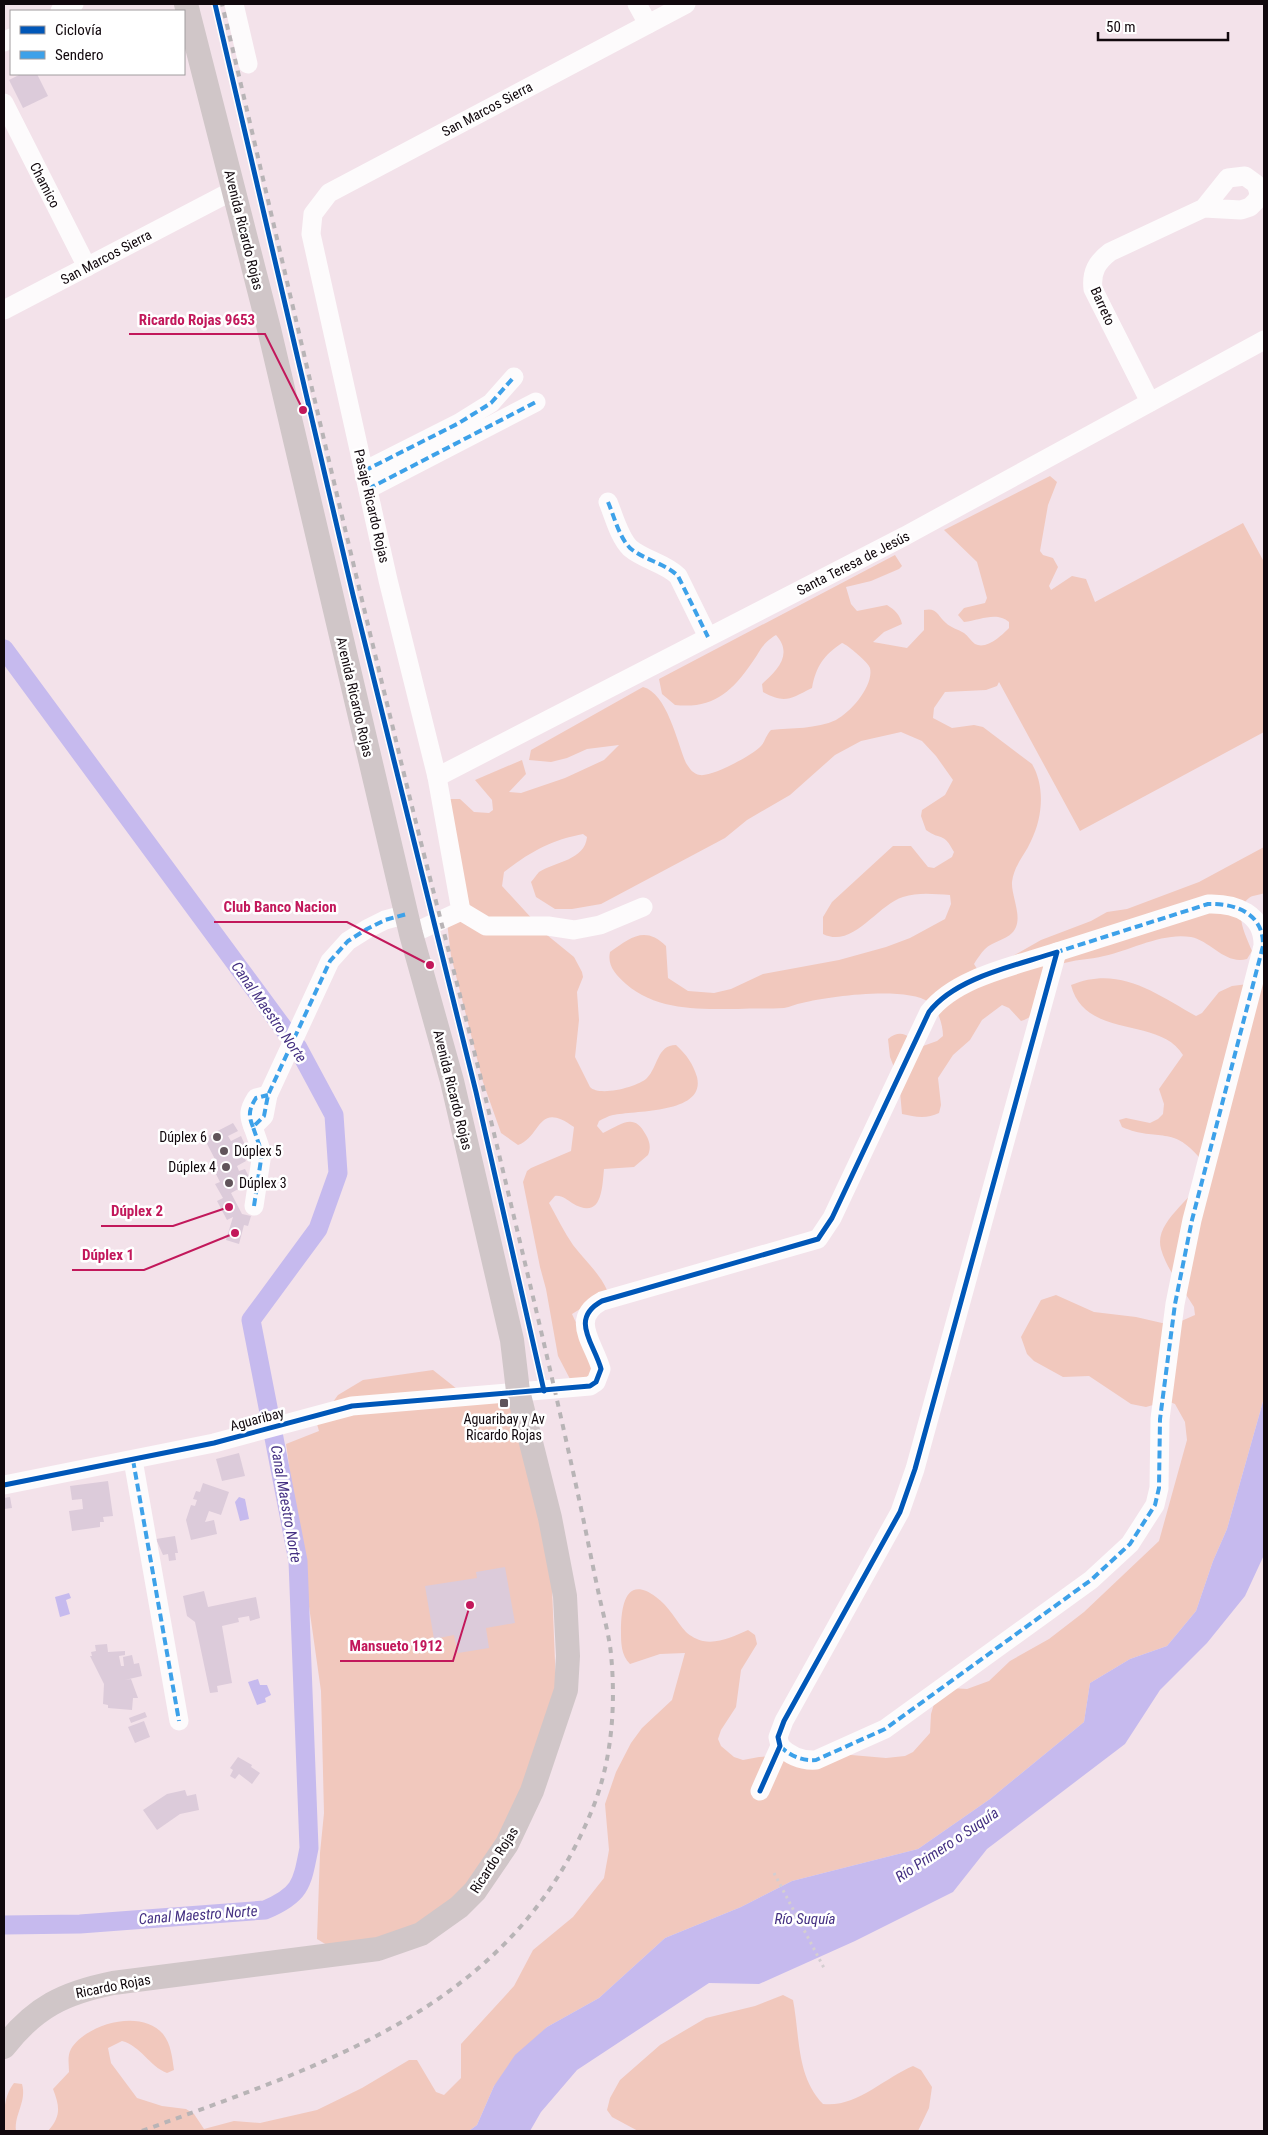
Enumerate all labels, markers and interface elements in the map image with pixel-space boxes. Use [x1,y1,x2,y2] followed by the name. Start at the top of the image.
[10,10,185,75] legend
[1098,10,1228,42] scale bar
[1106,18,1136,36] text: 50 m
[55,21,102,39] text: Ciclovía
[55,46,104,64] text: Sendero
[439,78,535,140] street label: San Marcos Sierra
[27,160,63,210] street label: Chamico
[221,168,267,292] street label: Avenida Ricardo Rojas
[58,226,154,288] street label: San Marcos Sierra
[1087,284,1119,328] street label: Barreto
[129,304,265,334] callout: Ricardo Rojas 9653
[139,311,255,329] text: Ricardo Rojas 9653
[351,448,393,564] street label: Pasaje Ricardo Rojas
[794,528,912,598] street label: Santa Teresa de Jesús
[333,635,377,759] street label: Avenida Ricardo Rojas
[214,892,347,922] callout: Club Banco Nacion
[223,898,337,916] text: Club Banco Nacion
[228,958,311,1066] water label: Canal Maestro Norte
[430,1028,476,1152] street label: Avenida Ricardo Rojas
[159,1129,207,1145] place label: Dúplex 6
[211,1131,223,1143] marker: Dúplex 6
[234,1143,282,1159] place label: Dúplex 5
[218,1145,230,1157] marker: Dúplex 5
[168,1159,216,1175] place label: Dúplex 4
[220,1161,232,1173] marker: Dúplex 4
[239,1175,287,1191] place label: Dúplex 3
[223,1177,235,1189] marker: Dúplex 3
[101,1196,173,1226] callout: Dúplex 2
[111,1202,163,1220] text: Dúplex 2
[72,1240,144,1270] callout: Dúplex 1
[82,1246,134,1264] text: Dúplex 1
[498,1397,510,1409] marker: Aguaribay y Av Ricardo Rojas
[228,1404,286,1434] street label: Aguaribay
[463,1411,545,1443] place label: Aguaribay y Av Ricardo Rojas
[267,1444,305,1564] water label: Canal Maestro Norte
[340,1631,453,1661] callout: Mansueto 1912
[350,1637,442,1655] text: Mansueto 1912
[892,1804,1002,1886] water label: Río Primero o Suquía
[467,1824,521,1896] street label: Ricardo Rojas
[138,1902,258,1928] water label: Canal Maestro Norte
[774,1910,836,1928] water label: Río Suquía
[74,1971,152,2001] street label: Ricardo Rojas

